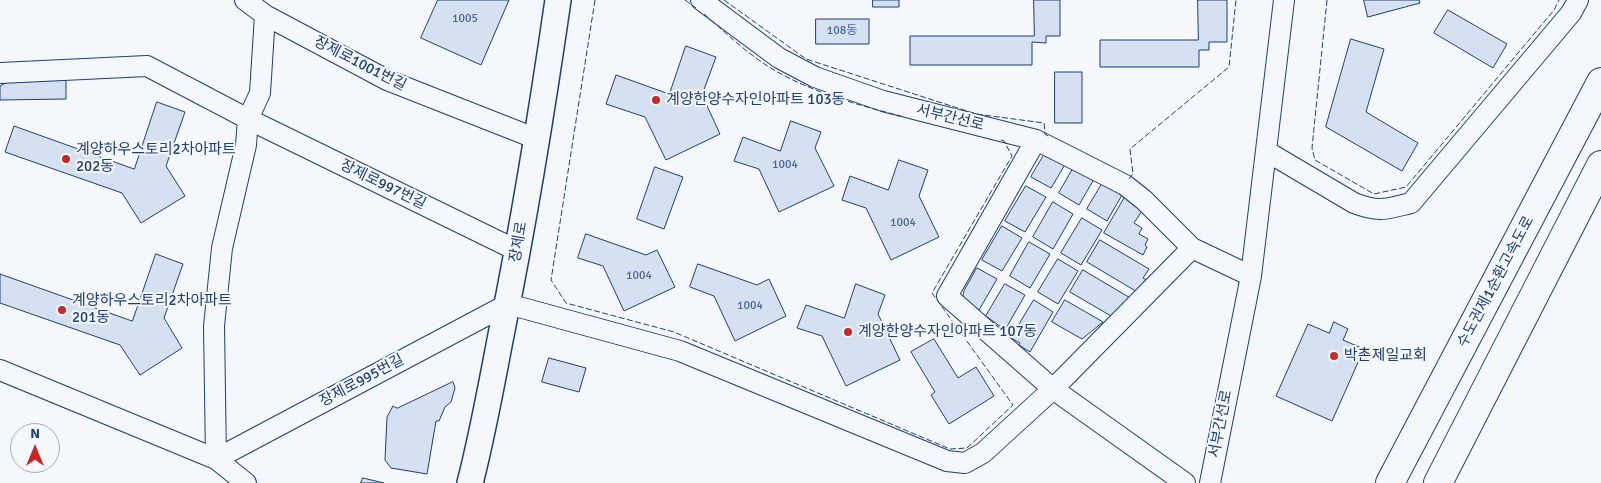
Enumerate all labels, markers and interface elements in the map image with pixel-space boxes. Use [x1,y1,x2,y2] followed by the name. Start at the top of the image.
[452,12,478,26] house number: 1005
[827,24,857,38] house number: 108동
[311,33,409,95] street label: 장제로1001번길
[666,91,845,109] place label: 계양한양수자인아파트 103동
[650,94,662,106] marker: 계양한양수자인아파트 103동
[914,101,986,135] street label: 서부간선로
[76,141,236,176] place label: 계양하우스토리2차아파트 202동
[60,153,72,165] marker: 계양하우스토리2차아파트 202동
[337,156,429,214] street label: 장제로997번길
[772,158,798,172] house number: 1004
[1454,213,1538,351] street label: 수도권제1순환고속도로
[890,216,916,230] house number: 1004
[507,220,531,264] street label: 장제로
[626,269,652,283] house number: 1004
[72,292,232,327] place label: 계양하우스토리2차아파트 201동
[737,299,763,313] house number: 1004
[56,304,68,316] marker: 계양하우스토리2차아파트 201동
[858,323,1037,341] place label: 계양한양수자인아파트 107동
[842,326,854,338] marker: 계양한양수자인아파트 107동
[1344,347,1427,365] place label: 박촌제일교회
[1328,350,1340,362] marker: 박촌제일교회
[317,351,407,411] street label: 장제로995번길
[1206,388,1236,460] street label: 서부간선로
[10,423,60,473] north arrow
[30,425,40,442] text: N

